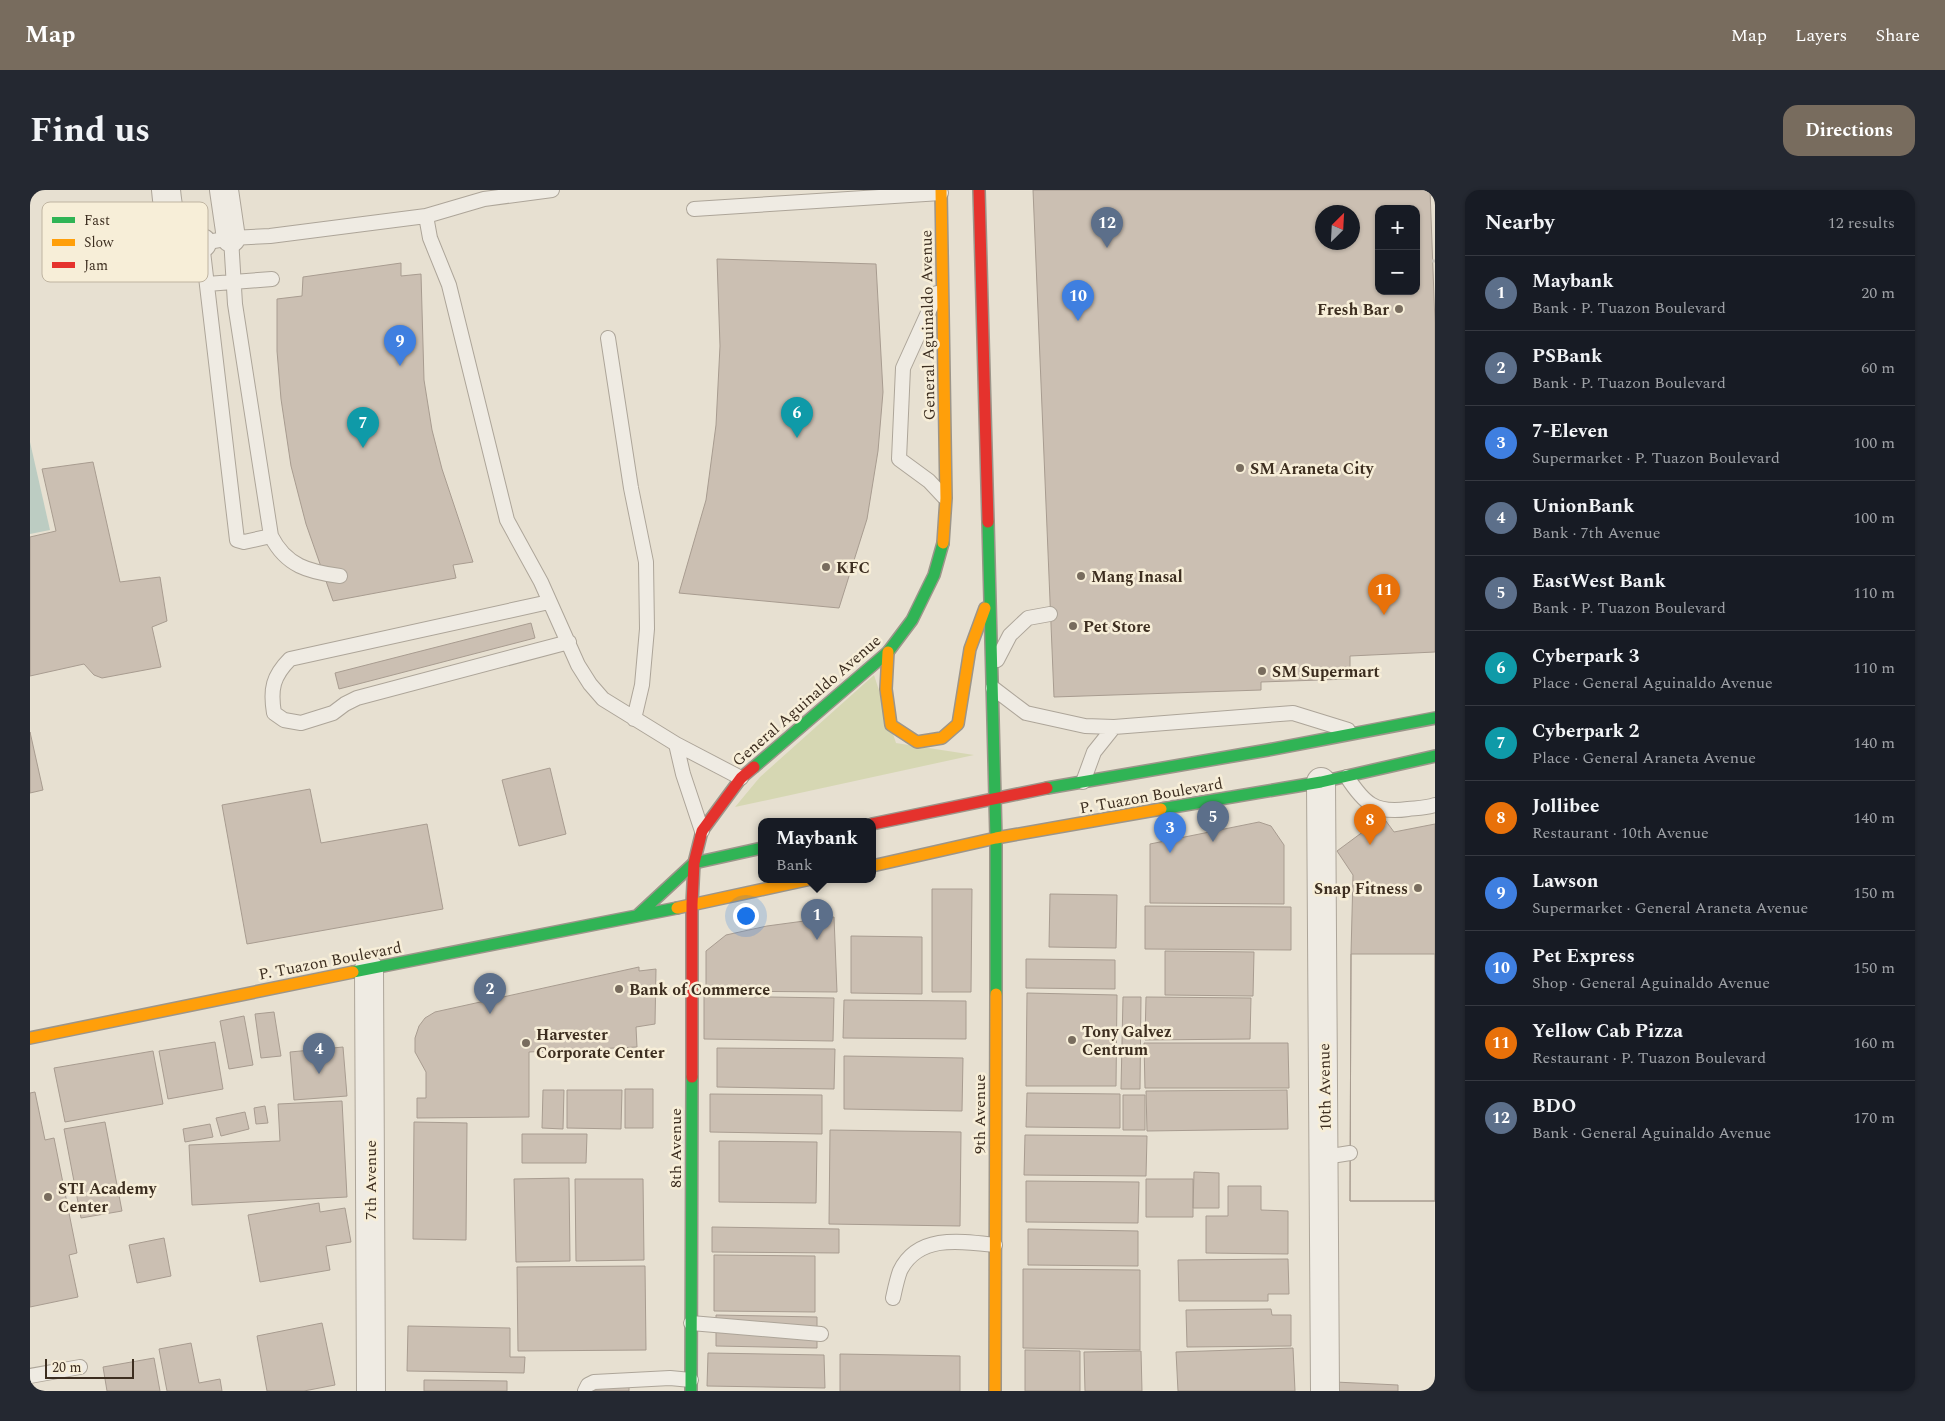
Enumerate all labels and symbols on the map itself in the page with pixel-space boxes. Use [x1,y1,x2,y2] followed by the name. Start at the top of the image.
[42,202,208,282] legend
[1315,205,1360,250] north arrow
[1091,207,1123,248] pin: 12
[84,210,110,231] text: Fast
[914,230,942,420] street label: General Aguinaldo Avenue
[84,232,114,253] text: Slow
[84,255,108,276] text: Jam
[1062,280,1094,321] pin: 10
[1317,298,1389,322] place label: Fresh Bar
[1393,303,1405,315] marker: Fresh Bar
[384,325,416,366] pin: 9
[781,397,813,438] pin: 6
[347,407,379,448] pin: 7
[1250,457,1375,481] place label: SM Araneta City
[1234,462,1246,474] marker: SM Araneta City
[836,556,870,580] place label: KFC
[820,561,832,573] marker: KFC
[1091,565,1183,589] place label: Mang Inasal
[1075,570,1087,582] marker: Mang Inasal
[1368,574,1400,615] pin: 11
[1083,615,1151,639] place label: Pet Store
[1067,620,1079,632] marker: Pet Store
[727,629,886,772] street label: General Aguinaldo Avenue
[1272,660,1380,684] place label: SM Supermart
[1256,665,1268,677] marker: SM Supermart
[1078,772,1225,820] street label: P. Tuazon Boulevard
[1197,801,1229,842] pin: 5
[1354,804,1386,845] pin: 8
[1154,812,1186,853] pin: 3
[1314,877,1408,901] place label: Snap Fitness
[1412,882,1424,894] marker: Snap Fitness
[801,899,833,940] pin: 1
[733,903,759,929] your location
[257,935,404,987] street label: P. Tuazon Boulevard
[474,973,506,1014] pin: 2
[629,978,770,1002] place label: Bank of Commerce
[613,983,625,995] marker: Bank of Commerce
[1082,1020,1172,1062] place label: Tony Galvez Centrum
[536,1023,665,1065] place label: Harvester Corporate Center
[303,1033,335,1074] pin: 4
[1066,1034,1078,1046] marker: Tony Galvez Centrum
[520,1037,532,1049] marker: Harvester Corporate Center
[1312,1043,1338,1131] street label: 10th Avenue
[968,1074,992,1154] street label: 9th Avenue
[664,1108,688,1188] street label: 8th Avenue
[359,1140,383,1220] street label: 7th Avenue
[58,1177,158,1219] place label: STI Academy Center
[42,1191,54,1203] marker: STI Academy Center
[45,1356,134,1379] scale bar

